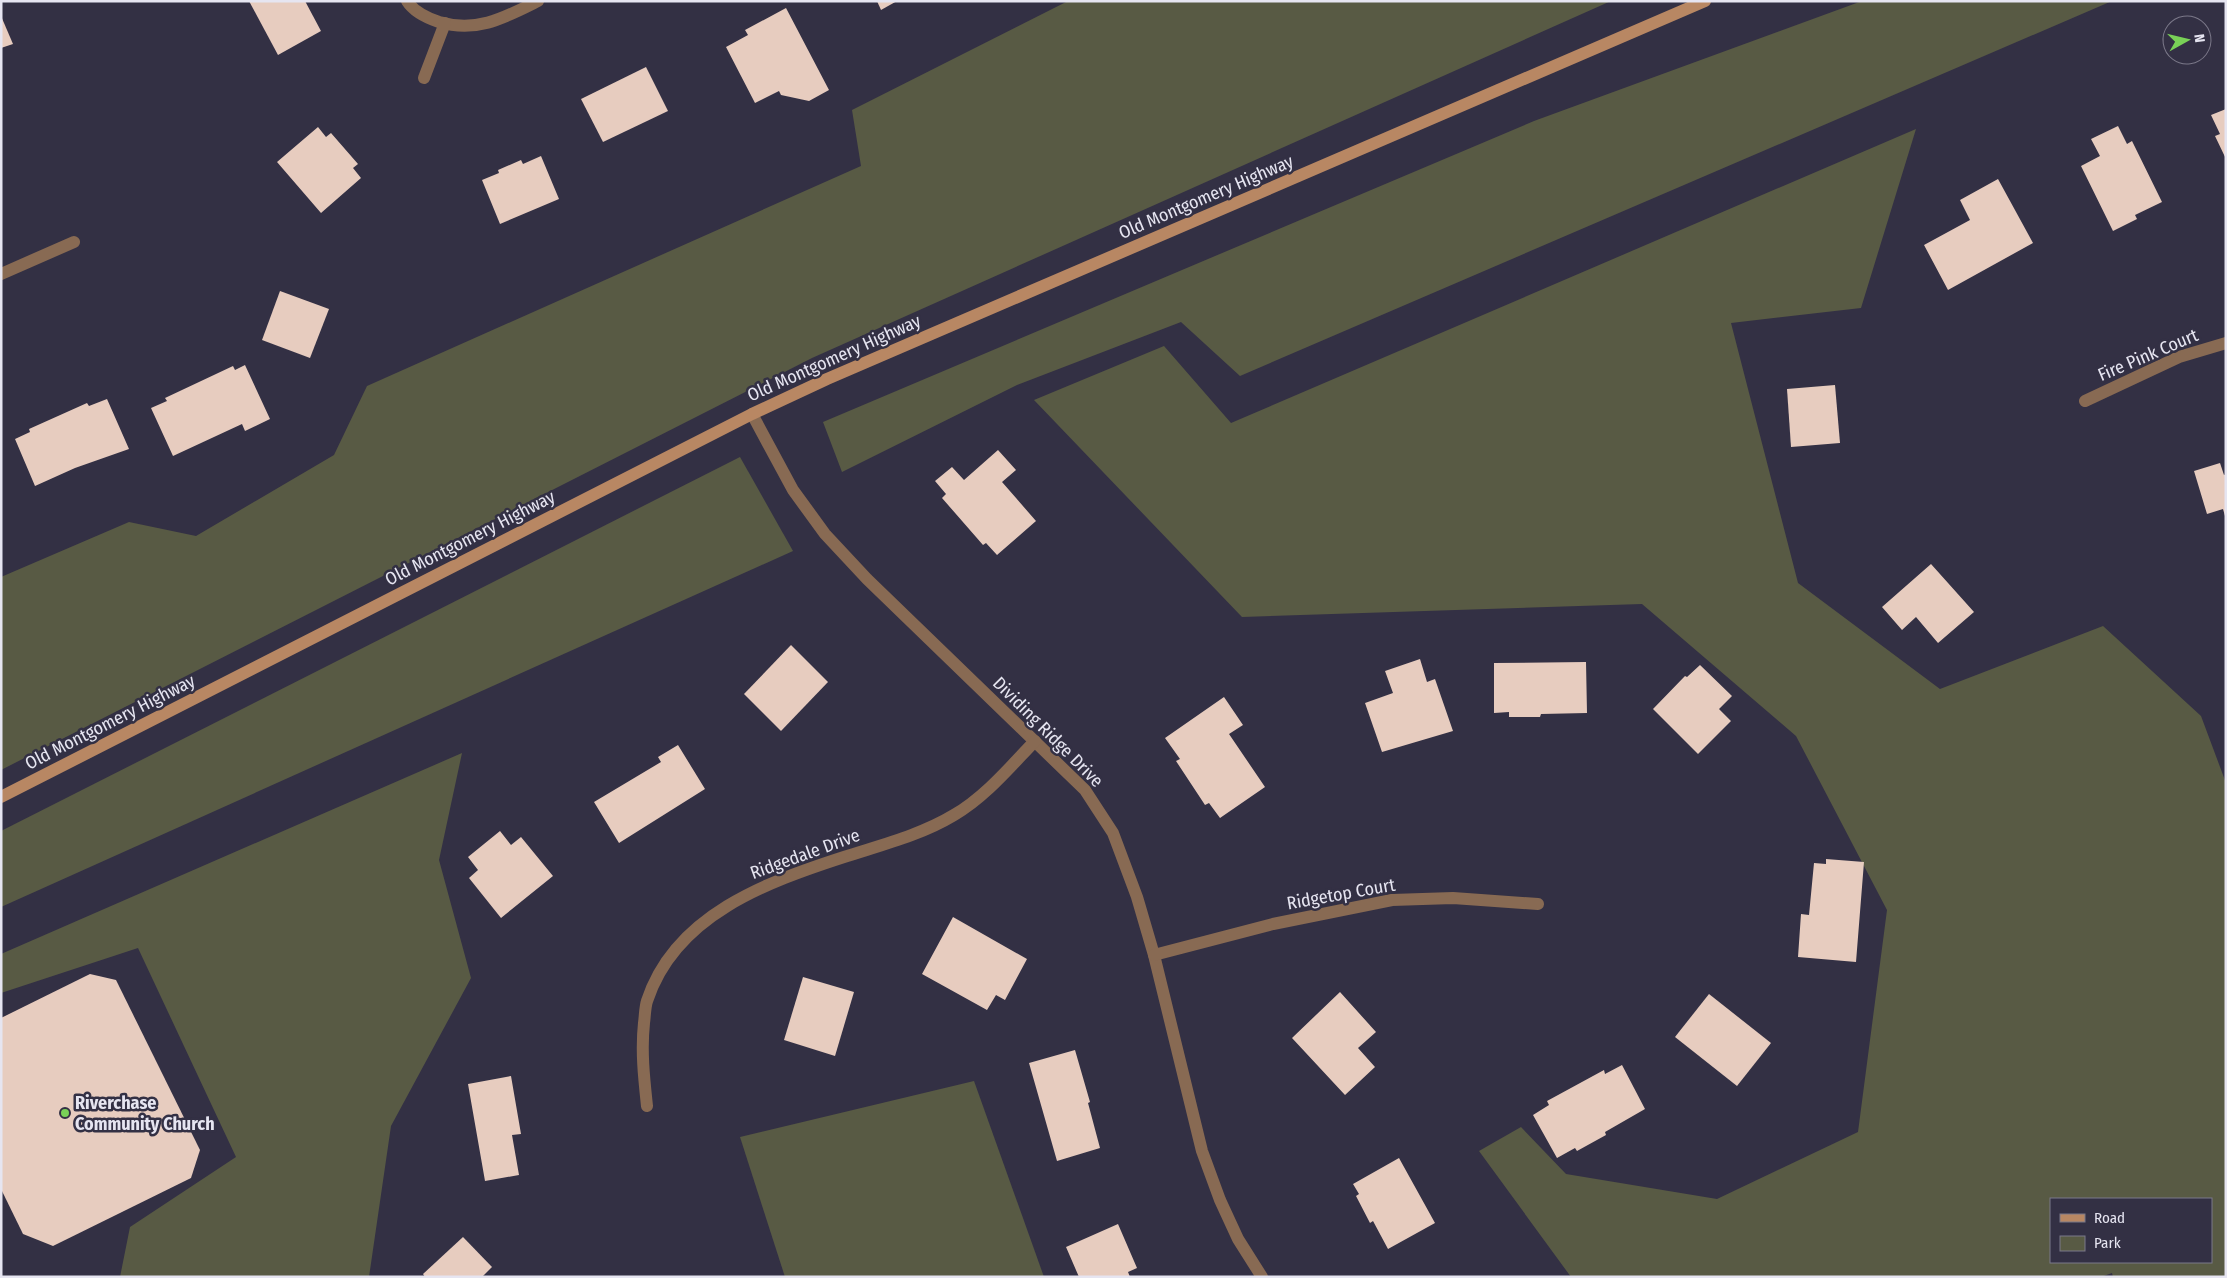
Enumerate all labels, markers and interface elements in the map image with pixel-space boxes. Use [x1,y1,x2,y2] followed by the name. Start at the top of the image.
[2162,15,2212,65] north arrow
[2190,33,2208,44] text: N
[1115,150,1297,244] street label: Old Montgomery Highway
[744,310,924,406] street label: Old Montgomery Highway
[2095,324,2201,386] street label: Fire Pink Court
[381,486,559,590] street label: Old Montgomery Highway
[21,670,199,774] street label: Old Montgomery Highway
[988,672,1108,792] street label: Dividing Ridge Drive
[747,824,863,884] street label: Ridgedale Drive
[1285,874,1397,914] street label: Ridgetop Court
[75,1092,215,1135] place label: Riverchase Community Church
[59,1107,71,1119] marker: Riverchase Community Church
[2050,1198,2212,1263] legend
[2094,1209,2125,1227] text: Road
[2094,1234,2121,1252] text: Park

